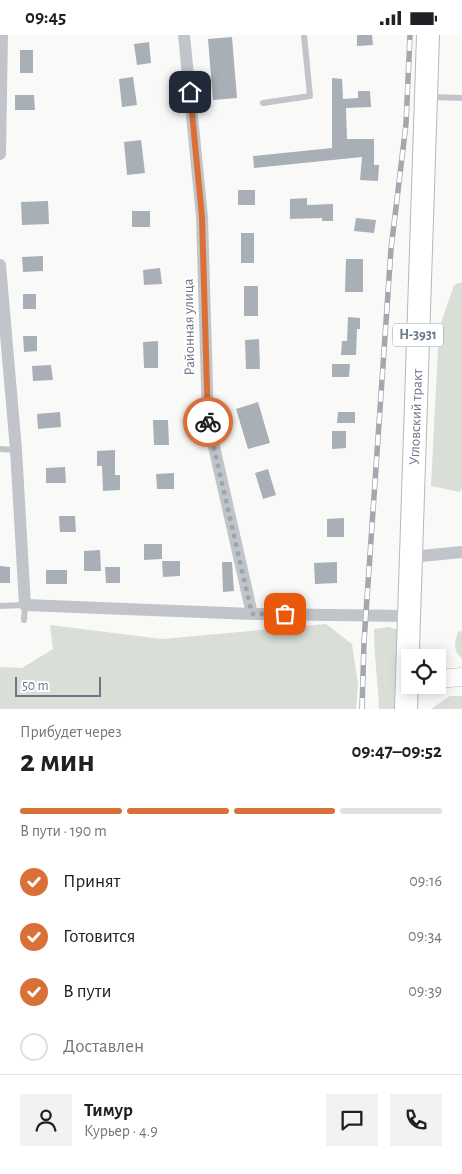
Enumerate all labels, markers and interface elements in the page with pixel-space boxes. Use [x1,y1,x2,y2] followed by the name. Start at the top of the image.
[25,8,66,27] text: 09:45
[169,71,211,113] pin
[176,78,204,106] icon: home
[181,278,197,376] street label: Районная улица
[393,323,443,347] road number: Н-3931
[407,368,425,465] street label: Угловский тракт
[183,397,233,447] courier
[194,408,222,436] icon: bike
[264,593,306,635] pin
[271,600,299,628] icon: bag
[401,649,446,694] map controls
[401,649,446,694] button: locate
[15,674,101,697] scale bar
[22,679,49,693] text: 50 m
[20,724,122,740] text: Прибудет через
[351,742,442,761] text: 09:47–09:52
[20,745,95,777] text: 2 мин
[20,823,107,839] text: В пути · 190 m
[20,868,48,896] icon: check
[63,872,120,891] text: Принят
[409,873,442,889] text: 09:16
[20,923,48,951] icon: check
[63,927,136,946] text: Готовится
[408,928,442,944] text: 09:34
[20,978,48,1006] icon: check
[63,982,112,1001] text: В пути
[408,983,442,999] text: 09:39
[63,1037,144,1056] text: Доставлен
[20,1094,72,1146] button: person
[326,1094,378,1146] button: chat
[390,1094,442,1146] button: phone
[84,1101,133,1120] text: Тимур
[84,1123,158,1139] text: Курьер · 4.9

